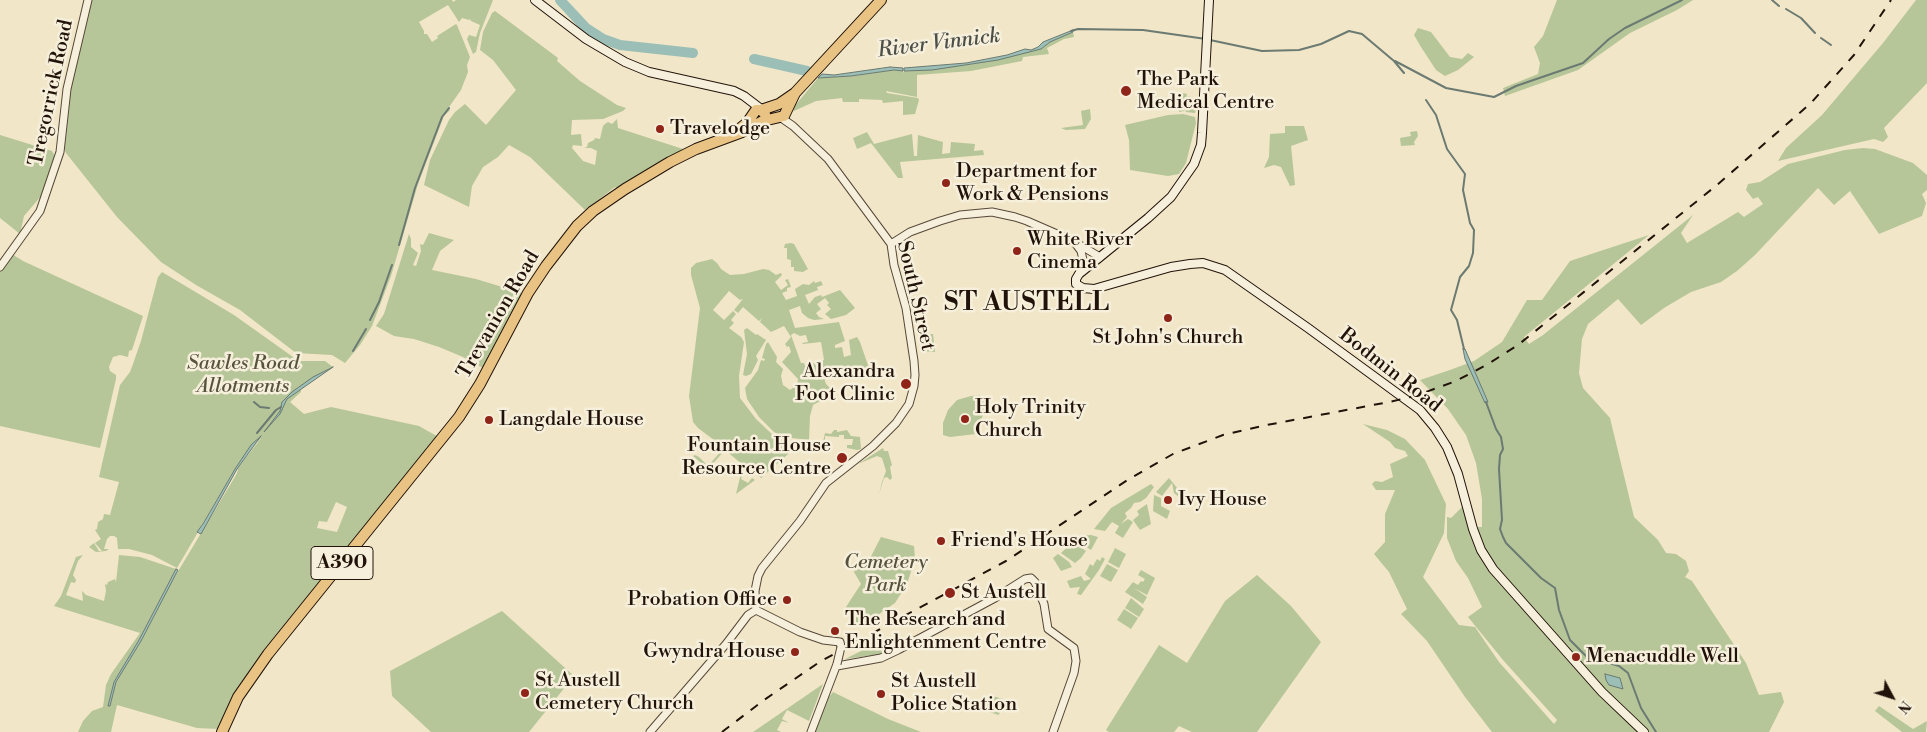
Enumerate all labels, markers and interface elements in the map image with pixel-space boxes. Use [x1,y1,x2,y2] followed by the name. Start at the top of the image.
[25,18,79,168] street label: Tregorrick Road
[876,24,1002,64] water label: River Vinnick
[1137,68,1274,115] place label: The Park Medical Centre
[1119,84,1133,98] marker: The Park Medical Centre
[670,117,770,141] place label: Travelodge
[654,123,666,135] marker: Travelodge
[956,160,1109,207] place label: Department for Work & Pensions
[940,177,952,189] marker: Department for Work & Pensions
[1027,228,1133,275] place label: White River Cinema
[891,239,939,353] street label: South Street
[1011,245,1023,257] marker: White River Cinema
[453,247,545,383] street label: Trevanion Road
[943,289,1111,319] district label: ST AUSTELL
[1162,312,1174,324] marker: St John's Church
[1334,324,1446,418] street label: Bodmin Road
[1093,326,1243,350] place label: St John's Church
[187,352,299,399] park label: Sawles Road Allotments
[795,360,895,407] place label: Alexandra Foot Clinic
[899,377,913,391] marker: Alexandra Foot Clinic
[975,396,1086,443] place label: Holy Trinity Church
[499,408,644,432] place label: Langdale House
[959,413,971,425] marker: Holy Trinity Church
[483,414,495,426] marker: Langdale House
[682,434,831,481] place label: Fountain House Resource Centre
[835,451,849,465] marker: Fountain House Resource Centre
[1178,488,1267,512] place label: Ivy House
[1162,494,1174,506] marker: Ivy House
[951,529,1088,553] place label: Friend's House
[935,535,947,547] marker: Friend's House
[311,546,373,580] road number: A390
[844,551,928,598] park label: Cemetery Park
[961,581,1046,605] place label: St Austell
[943,586,957,600] marker: St Austell
[627,588,777,612] place label: Probation Office
[781,594,793,606] marker: Probation Office
[845,608,1047,655] place label: The Research and Enlightenment Centre
[829,625,841,637] marker: The Research and Enlightenment Centre
[643,640,785,664] place label: Gwyndra House
[1586,645,1739,669] place label: Menacuddle Well
[789,646,801,658] marker: Gwyndra House
[1570,651,1582,663] marker: Menacuddle Well
[535,669,694,716] place label: St Austell Cemetery Church
[891,670,1017,717] place label: St Austell Police Station
[1867,672,1917,722] north arrow
[519,687,531,699] marker: St Austell Cemetery Church
[875,688,887,700] marker: St Austell Police Station
[1893,697,1914,717] text: N

